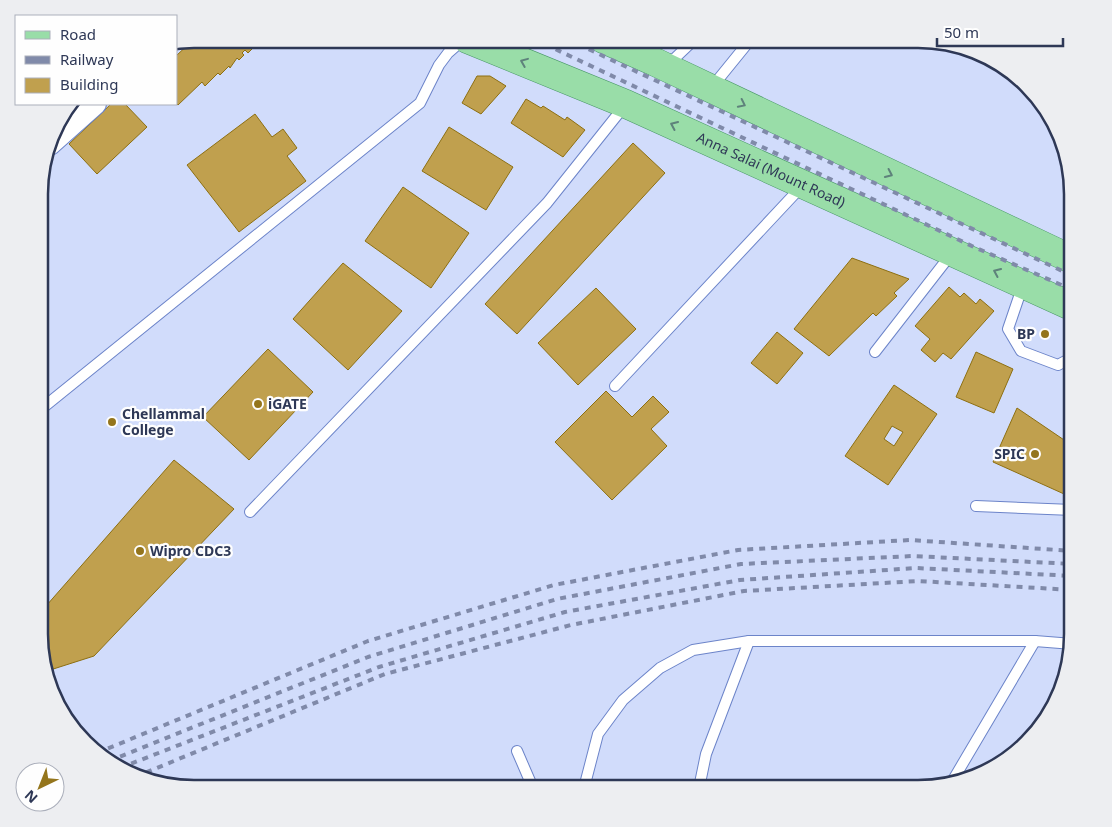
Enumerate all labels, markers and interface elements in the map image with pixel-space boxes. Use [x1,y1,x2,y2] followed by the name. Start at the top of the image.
[15,15,178,105] legend
[937,15,1063,47] scale bar
[944,22,979,42] text: 50 m
[60,24,96,44] text: Road
[60,49,114,69] text: Railway
[520,58,529,68] one-way arrow
[60,74,118,94] text: Building
[737,98,746,108] one-way arrow
[670,121,679,132] one-way arrow
[694,127,849,211] street label: Anna Salai (Mount Road)
[884,167,893,178] one-way arrow
[993,268,1002,279] one-way arrow
[1017,324,1035,343] place label: BP
[1039,328,1051,340] marker: BP
[268,394,307,413] place label: iGATE
[252,398,264,410] marker: iGATE
[122,404,205,439] place label: Chellammal College
[106,416,118,428] marker: Chellammal College
[994,444,1025,463] place label: SPIC
[1029,448,1041,460] marker: SPIC
[150,541,231,560] place label: Wipro CDC3
[134,545,146,557] marker: Wipro CDC3
[15,762,65,812] north arrow
[20,786,41,808] text: N

